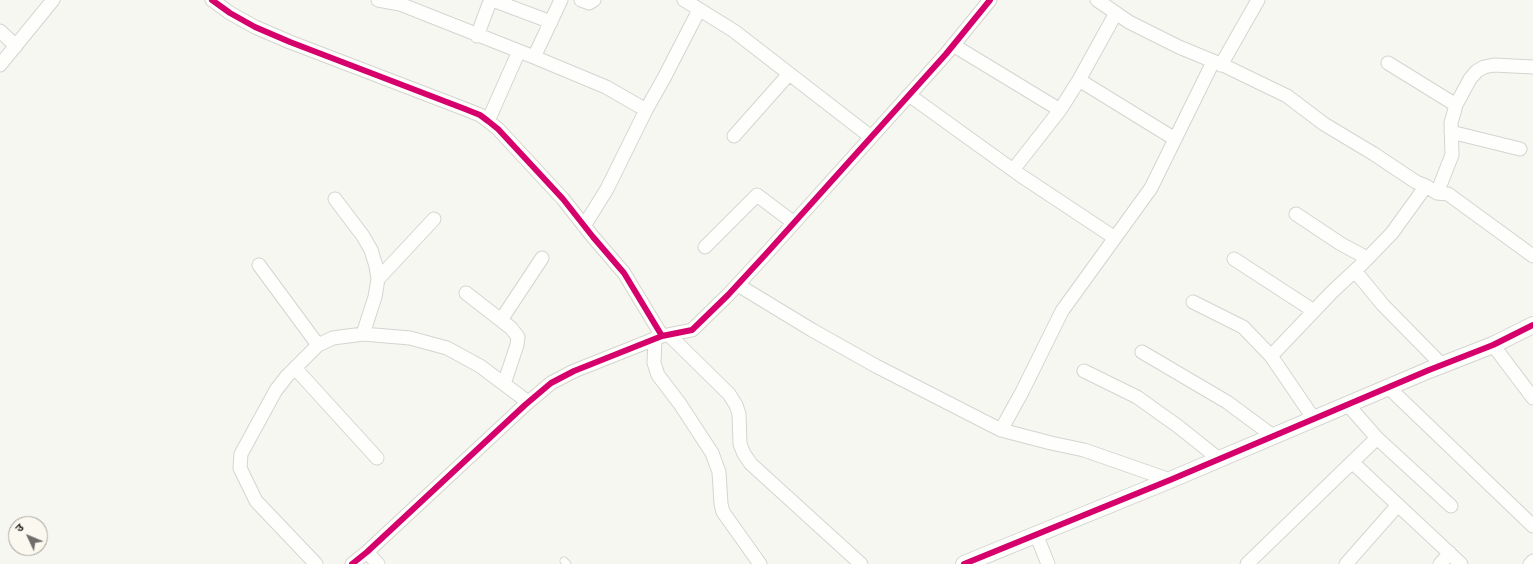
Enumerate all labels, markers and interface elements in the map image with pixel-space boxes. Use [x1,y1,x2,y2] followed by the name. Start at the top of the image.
[8,516,48,556] north arrow
[13,521,27,535] text: उ

